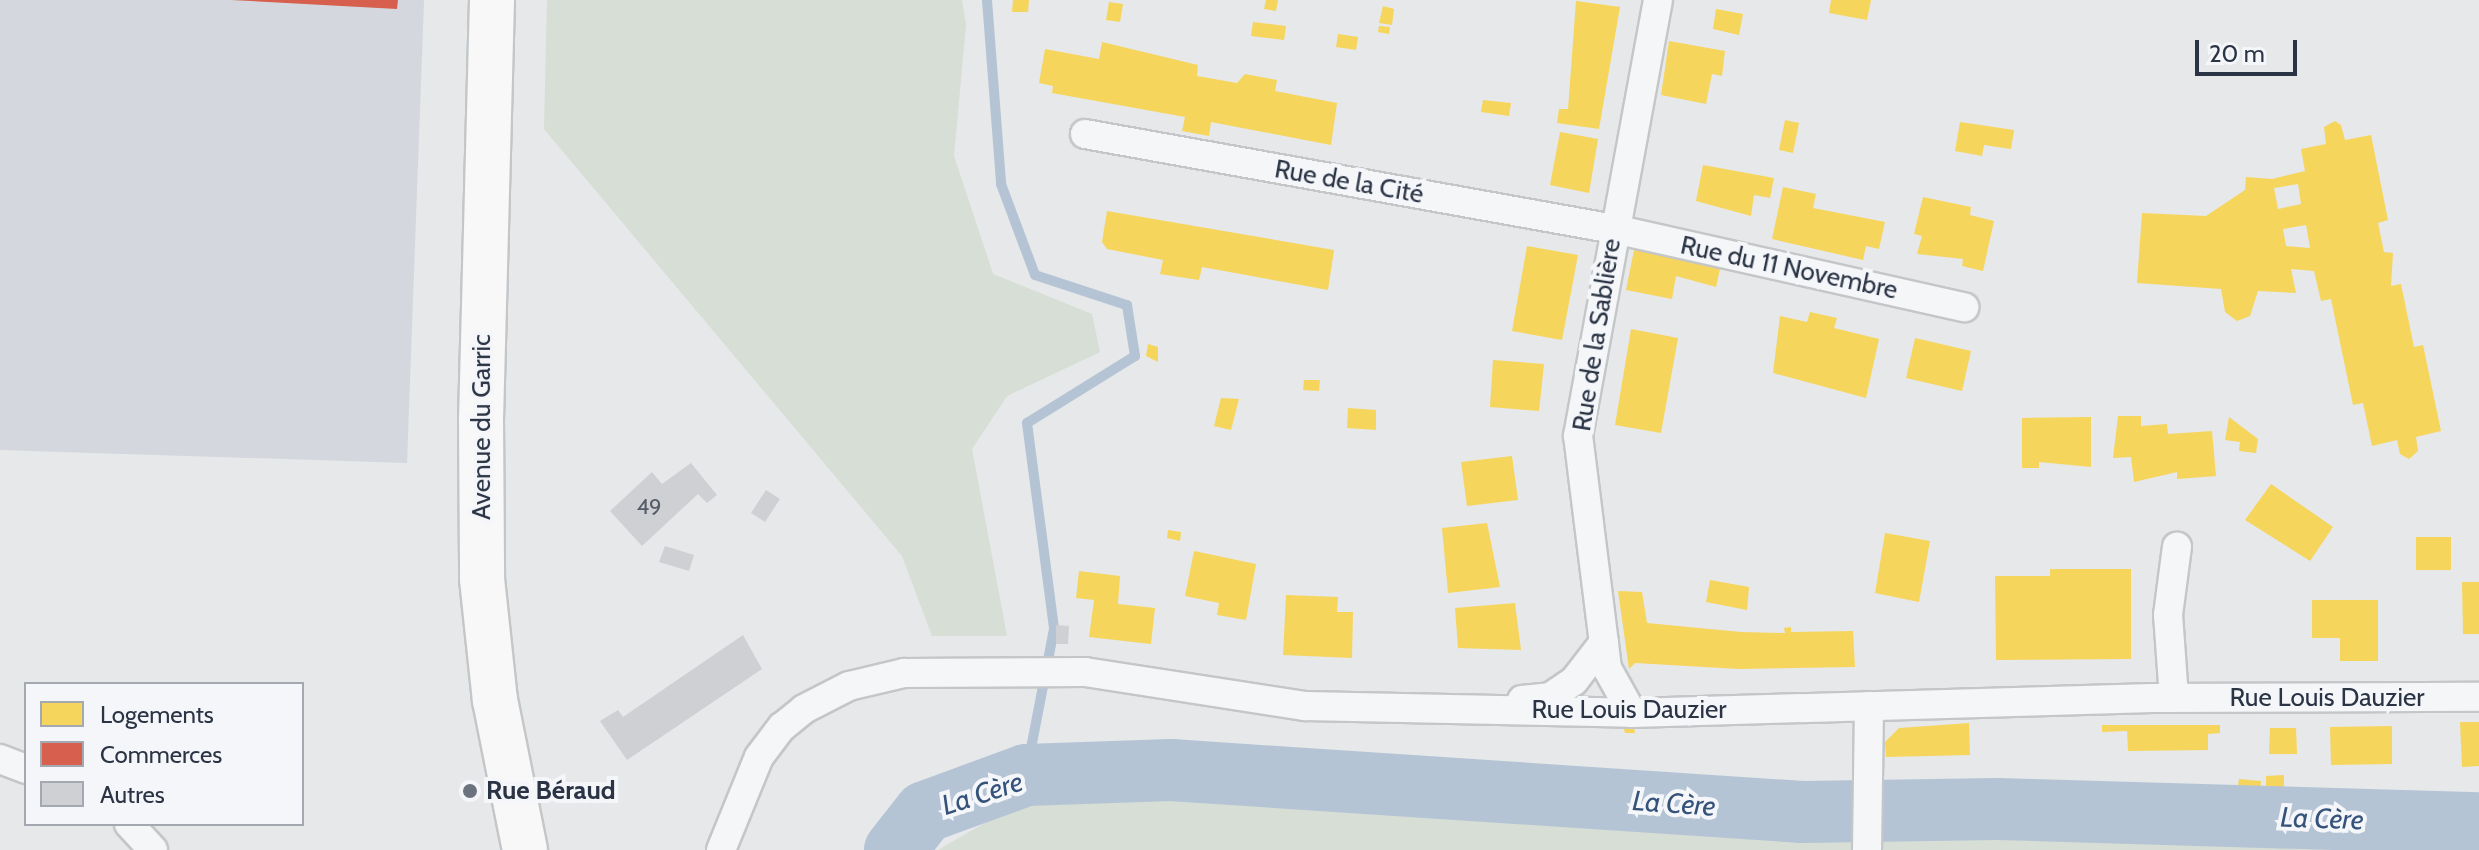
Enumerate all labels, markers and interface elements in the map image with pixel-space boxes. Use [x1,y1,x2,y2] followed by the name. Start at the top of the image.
[2199,24,2301,74] scale bar
[2209,39,2265,68] text: 20 m
[1272,154,1426,210] street label: Rue de la Cité
[1678,230,1900,306] street label: Rue du 11 Novembre
[1566,237,1628,433] street label: Rue de la Sablière
[466,334,498,520] street label: Avenue du Garric
[636,494,662,520] house number: 49
[24,682,304,826] legend
[2229,682,2425,714] street label: Rue Louis Dauzier
[1531,694,1727,726] street label: Rue Louis Dauzier
[100,700,214,729] text: Logements
[100,740,222,769] text: Commerces
[937,764,1027,822] water label: La Cère
[486,775,616,807] place label: Rue Béraud
[100,780,165,809] text: Autres
[461,782,479,800] marker: Rue Béraud
[1631,783,1717,823] water label: La Cère
[2280,800,2364,836] water label: La Cère

